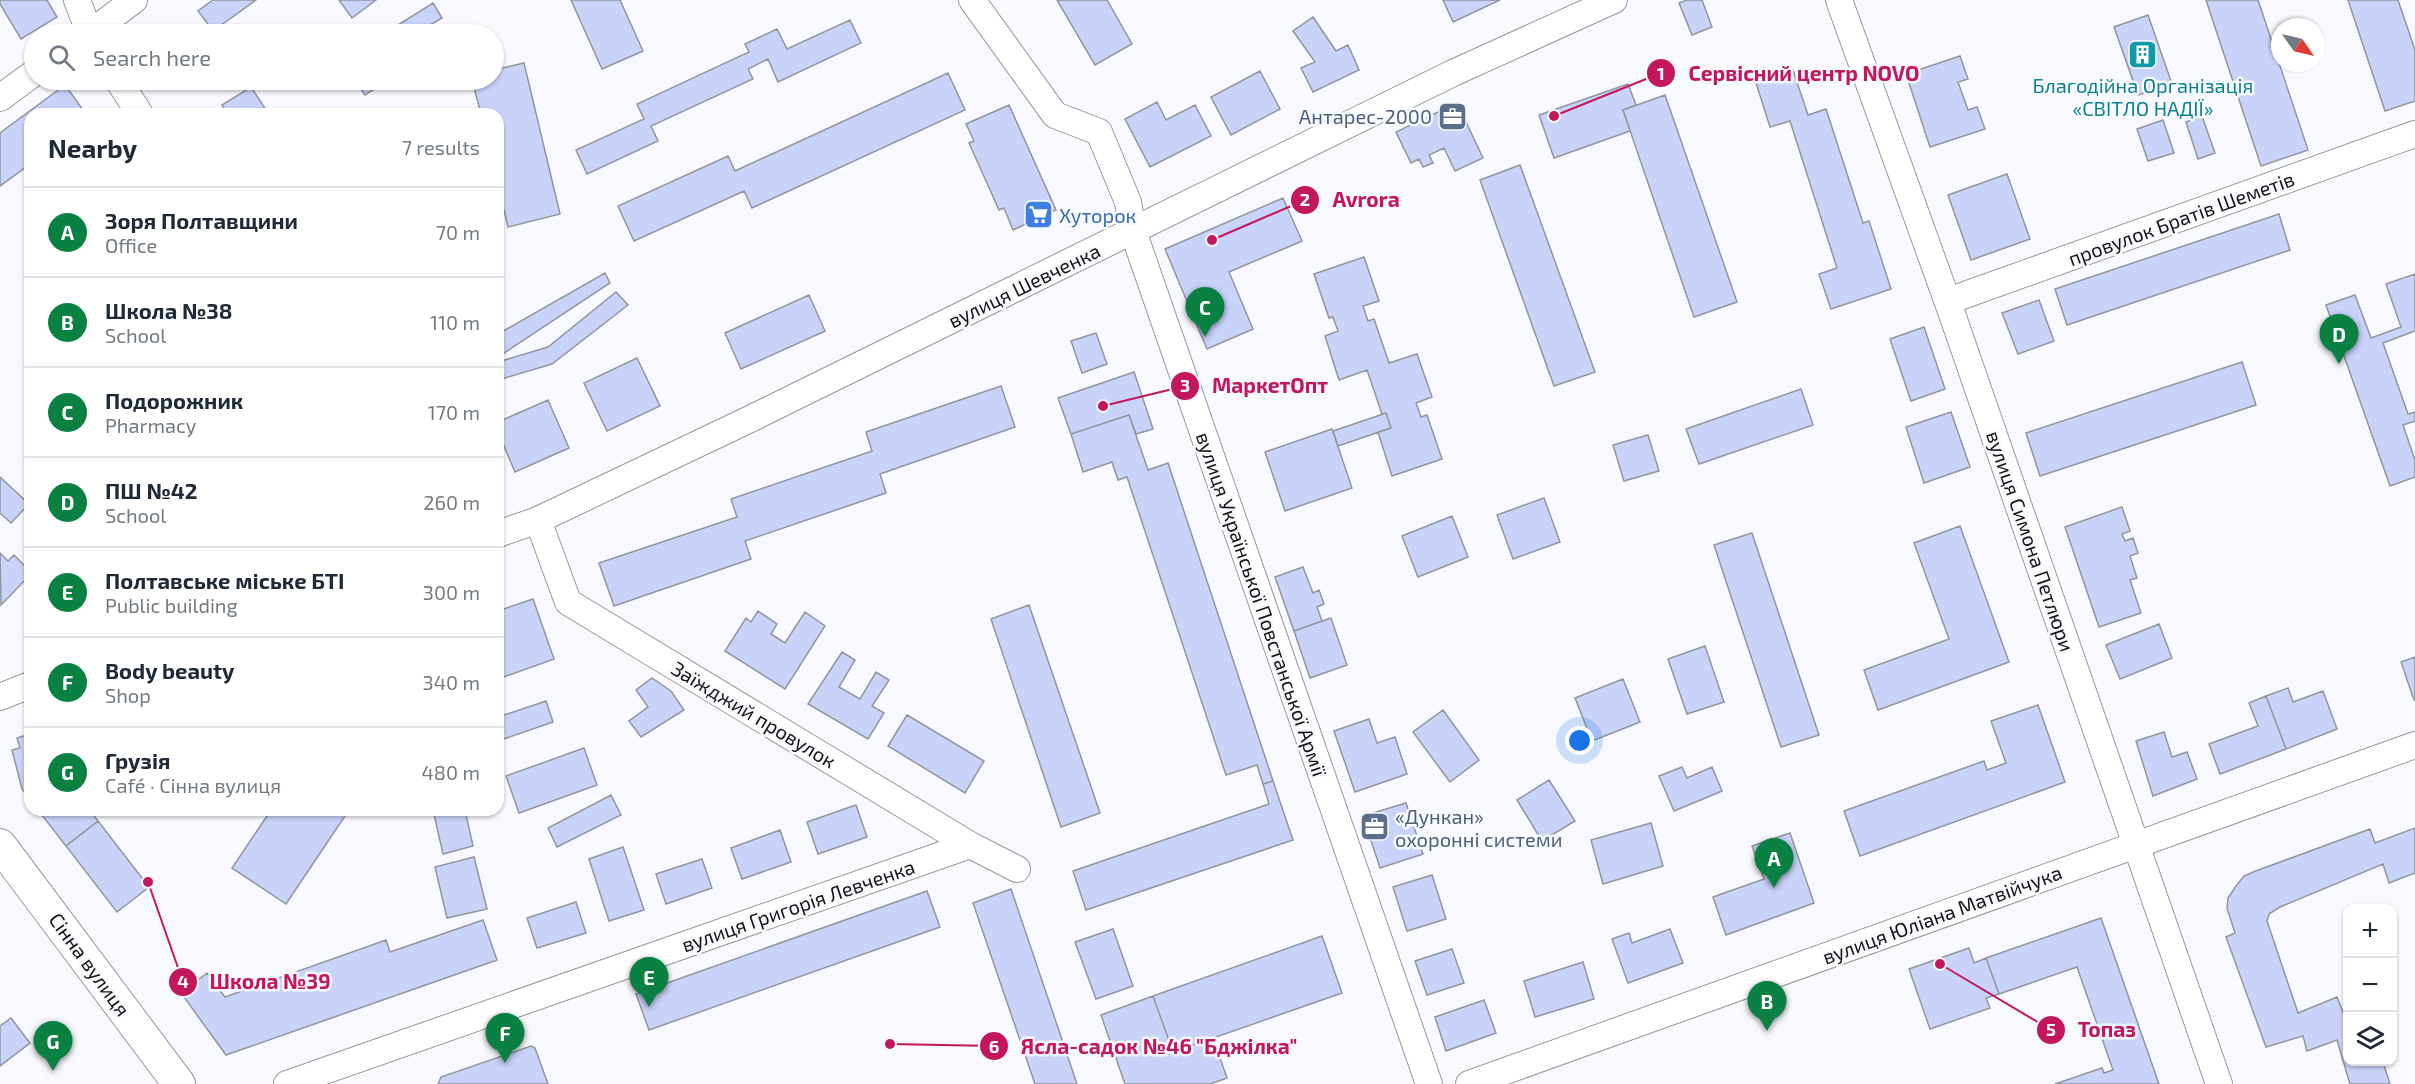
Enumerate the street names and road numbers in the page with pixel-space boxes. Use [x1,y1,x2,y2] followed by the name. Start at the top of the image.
[2065,166,2298,271] street label: провулок Братів Шеметів
[944,238,1104,333] street label: вулиця Шевченка
[1981,427,2080,655] street label: вулиця Симона Петлюри
[1191,429,1333,781] street label: вулиця Української Повстанської Армії
[667,656,841,773] street label: Заїжджий провулок
[678,854,918,957] street label: вулиця Григорія Левченка
[1819,859,2065,970] street label: вулиця Юліана Матвійчука
[44,908,136,1021] street label: Сінна вулиця

